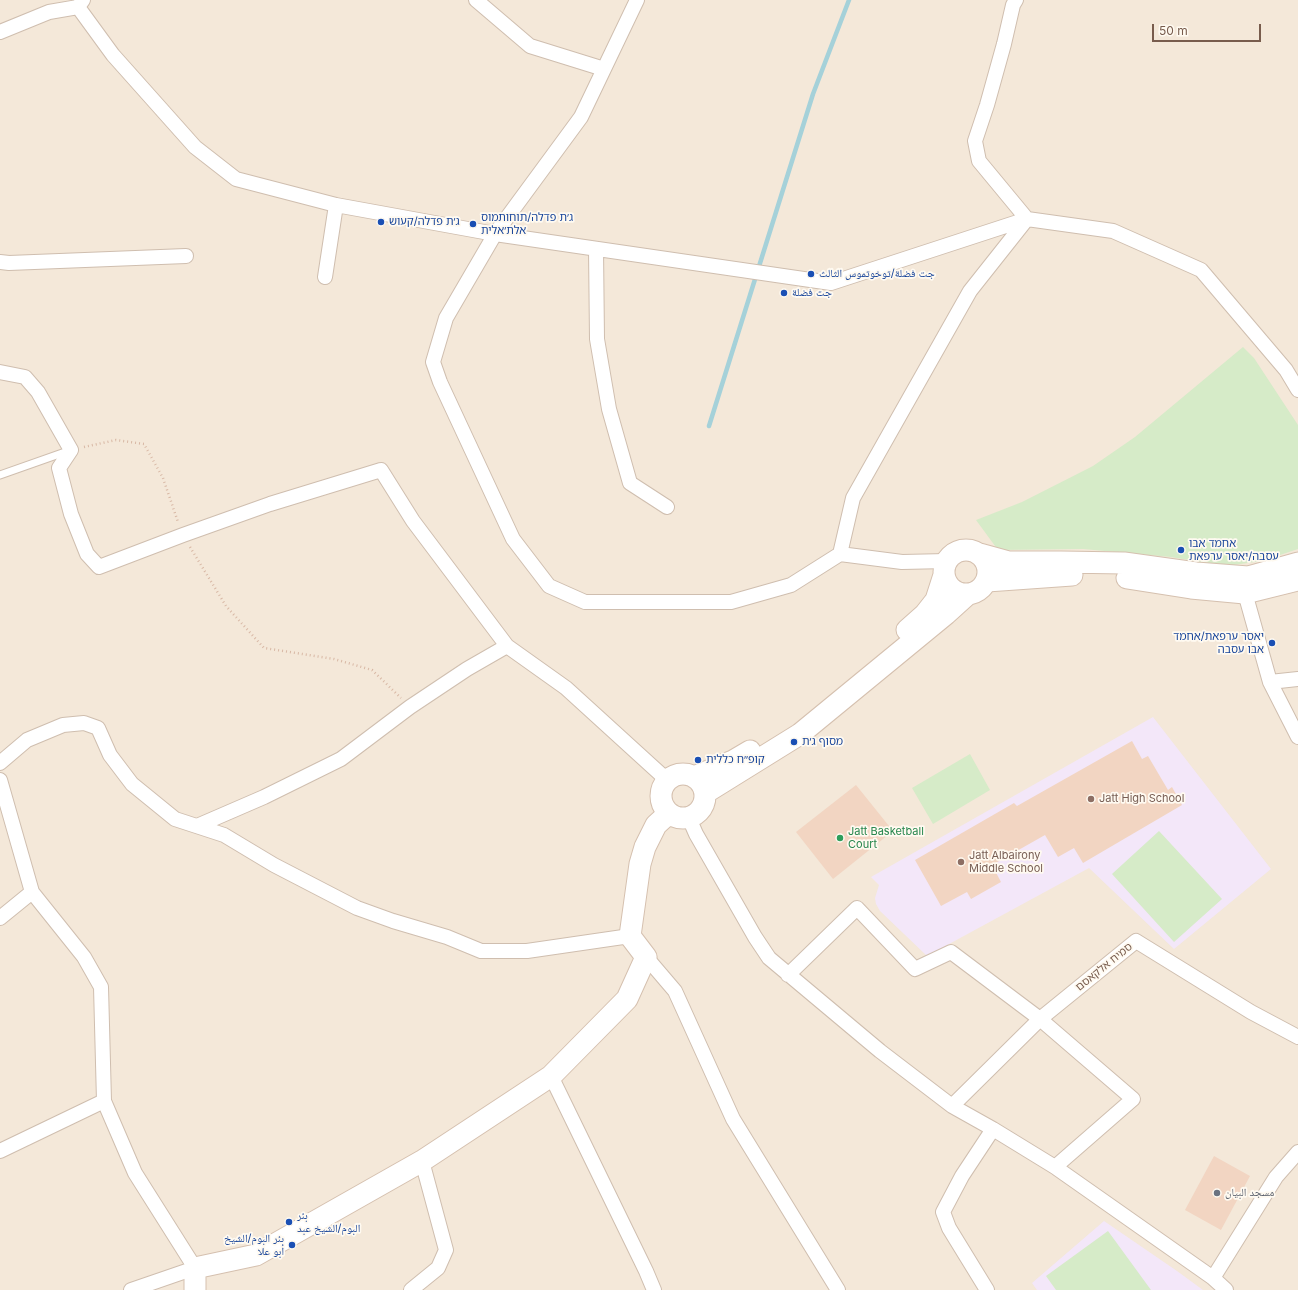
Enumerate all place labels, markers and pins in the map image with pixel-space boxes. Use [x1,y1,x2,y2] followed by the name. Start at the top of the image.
[481,211,573,237] place label: ג׳ת פדלה/תוחותמוס אלת׳אלית
[389,215,460,229] place label: ג׳ת פדלה/קעוש
[376,217,386,227] marker: ג׳ת פדלה/קעוש
[468,219,478,229] marker: ג׳ת פדלה/תוחותמוס אלת׳אלית
[819,267,935,281] place label: جت فضلة/توخوتموس الثالث
[806,269,816,279] marker: جت فضلة/توخوتموس الثالث
[792,286,832,300] place label: جت فضلة
[779,288,789,298] marker: جت فضلة
[1189,537,1279,563] place label: אחמד אבו עסבה/יאסר ערפאת
[1176,545,1186,555] marker: אחמד אבו עסבה/יאסר ערפאת
[1173,630,1264,656] place label: יאסר ערפאת/אחמד אבו עסבה
[1267,638,1277,648] marker: יאסר ערפאת/אחמד אבו עסבה
[802,735,843,749] place label: מסוף ג׳ת
[789,737,799,747] marker: מסוף ג׳ת
[706,753,765,767] place label: קופ״ח כללית
[693,755,703,765] marker: קופ״ח כללית
[1099,792,1184,806] place label: Jatt High School
[1086,794,1096,804] marker: Jatt High School
[848,825,924,851] place label: Jatt Basketball Court
[835,833,845,843] marker: Jatt Basketball Court
[969,849,1043,875] place label: Jatt Albairony Middle School
[956,857,966,867] marker: Jatt Albairony Middle School
[1225,1186,1274,1200] place label: مسجد البيان
[1212,1188,1222,1198] marker: مسجد البيان
[297,1209,360,1235] place label: بئر البوم/الشيخ عبد
[284,1217,294,1227] marker: بئر البوم/الشيخ عبد
[224,1232,284,1258] place label: بئر البوم/الشيخ أبو علا
[287,1240,297,1250] marker: بئر البوم/الشيخ أبو علا

